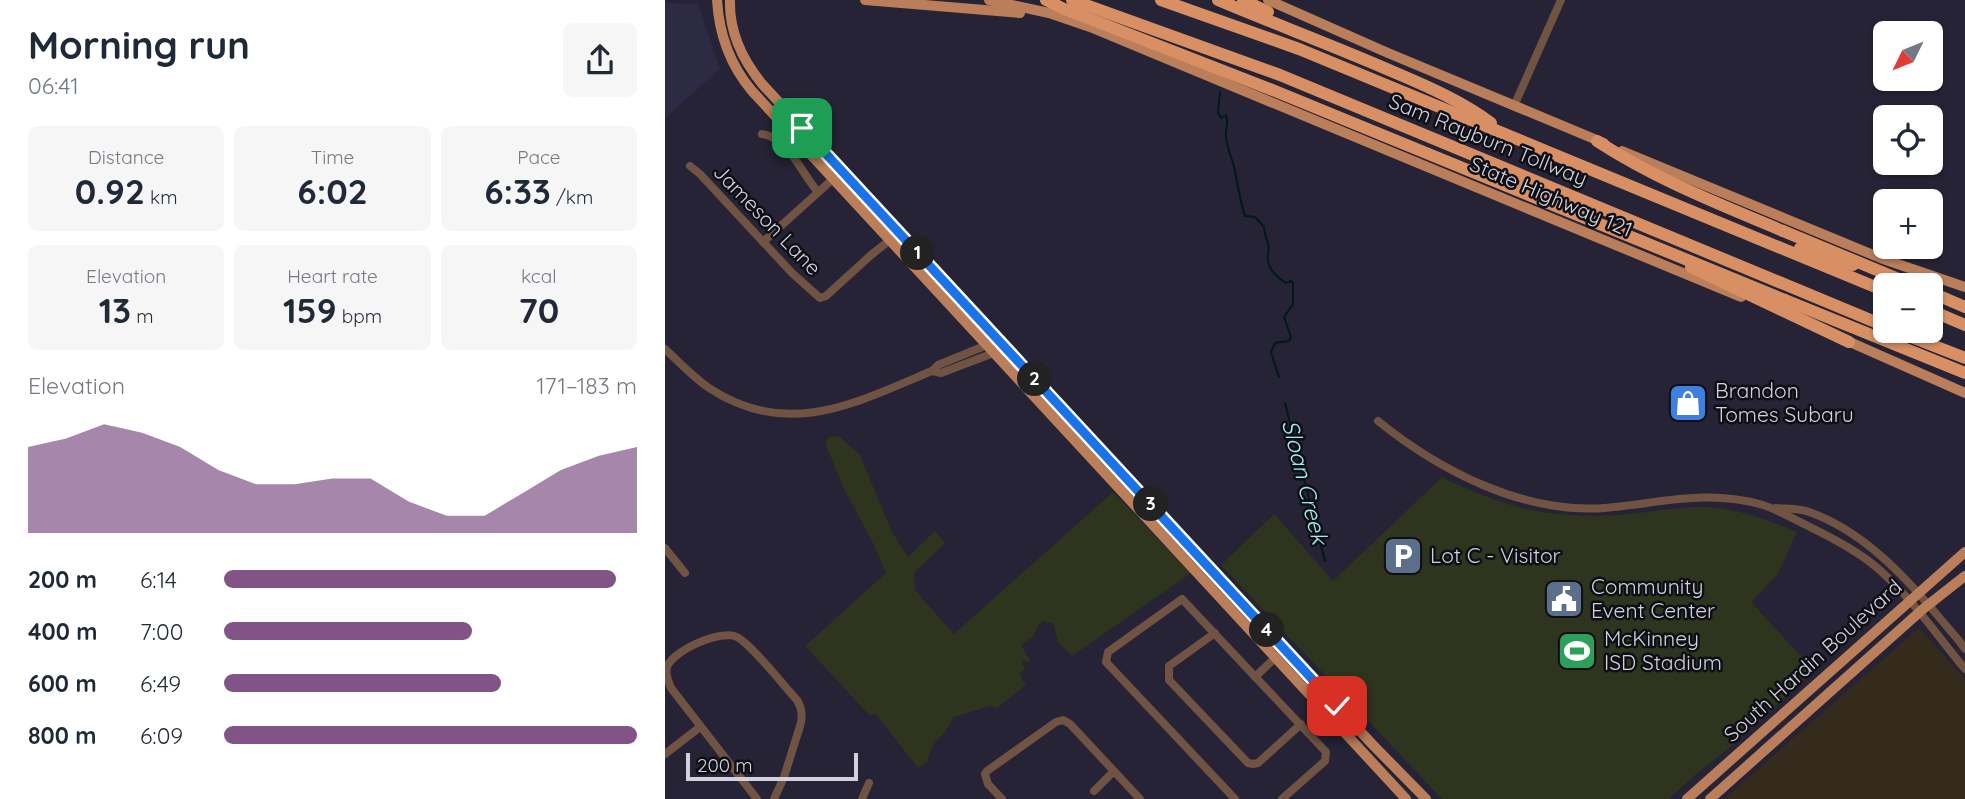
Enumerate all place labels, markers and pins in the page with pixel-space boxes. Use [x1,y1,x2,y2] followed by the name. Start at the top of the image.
[772,98,832,158] pin
[901,236,935,270] pin: 1
[1017,362,1053,396] pin: 2
[1715,377,1854,427] place label: Brandon Tomes Subaru
[1667,382,1709,424] shop icon: Brandon Tomes Subaru
[1133,486,1169,522] pin: 3
[1382,535,1424,577] parking icon: Lot C - Visitor
[1430,542,1561,568] place label: Lot C - Visitor
[1591,573,1715,623] place label: Community Event Center
[1543,578,1585,620] public building icon: Community Event Center
[1249,612,1285,648] pin: 4
[1604,625,1722,675] place label: McKinney ISD Stadium
[1556,630,1598,672] sports icon: McKinney ISD Stadium
[1307,676,1367,736] pin

